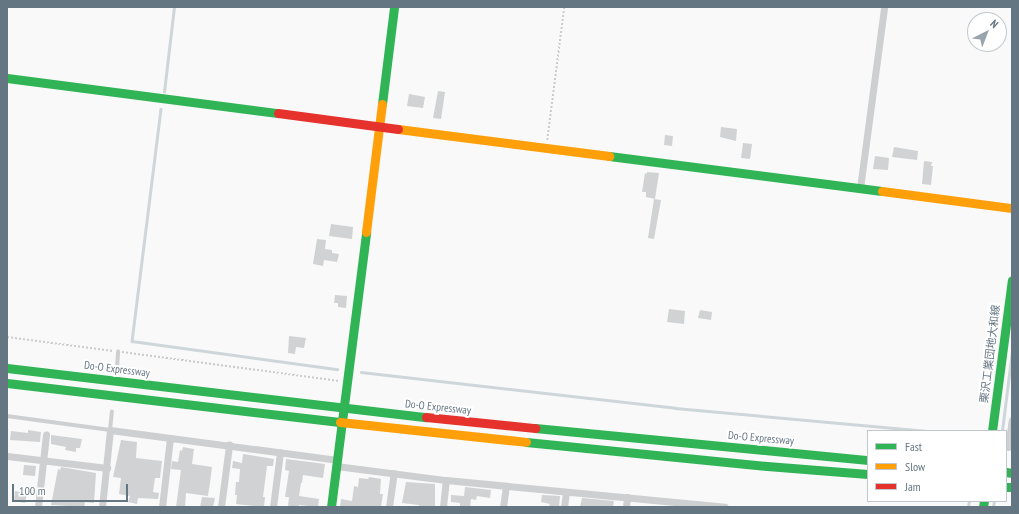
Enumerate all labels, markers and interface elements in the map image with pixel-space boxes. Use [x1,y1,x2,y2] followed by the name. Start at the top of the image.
[967,12,1007,52] north arrow
[987,17,1001,31] text: N
[977,304,1003,404] street label: 栗沢工業団地大和線
[83,358,151,380] street label: Do-O Expressway
[404,397,472,417] street label: Do-O Expressway
[727,429,795,447] street label: Do-O Expressway
[867,430,1007,502] legend
[905,439,922,454] text: Fast
[905,459,925,474] text: Slow
[14,476,130,502] scale bar
[905,479,921,494] text: Jam
[19,483,46,498] text: 100 m

